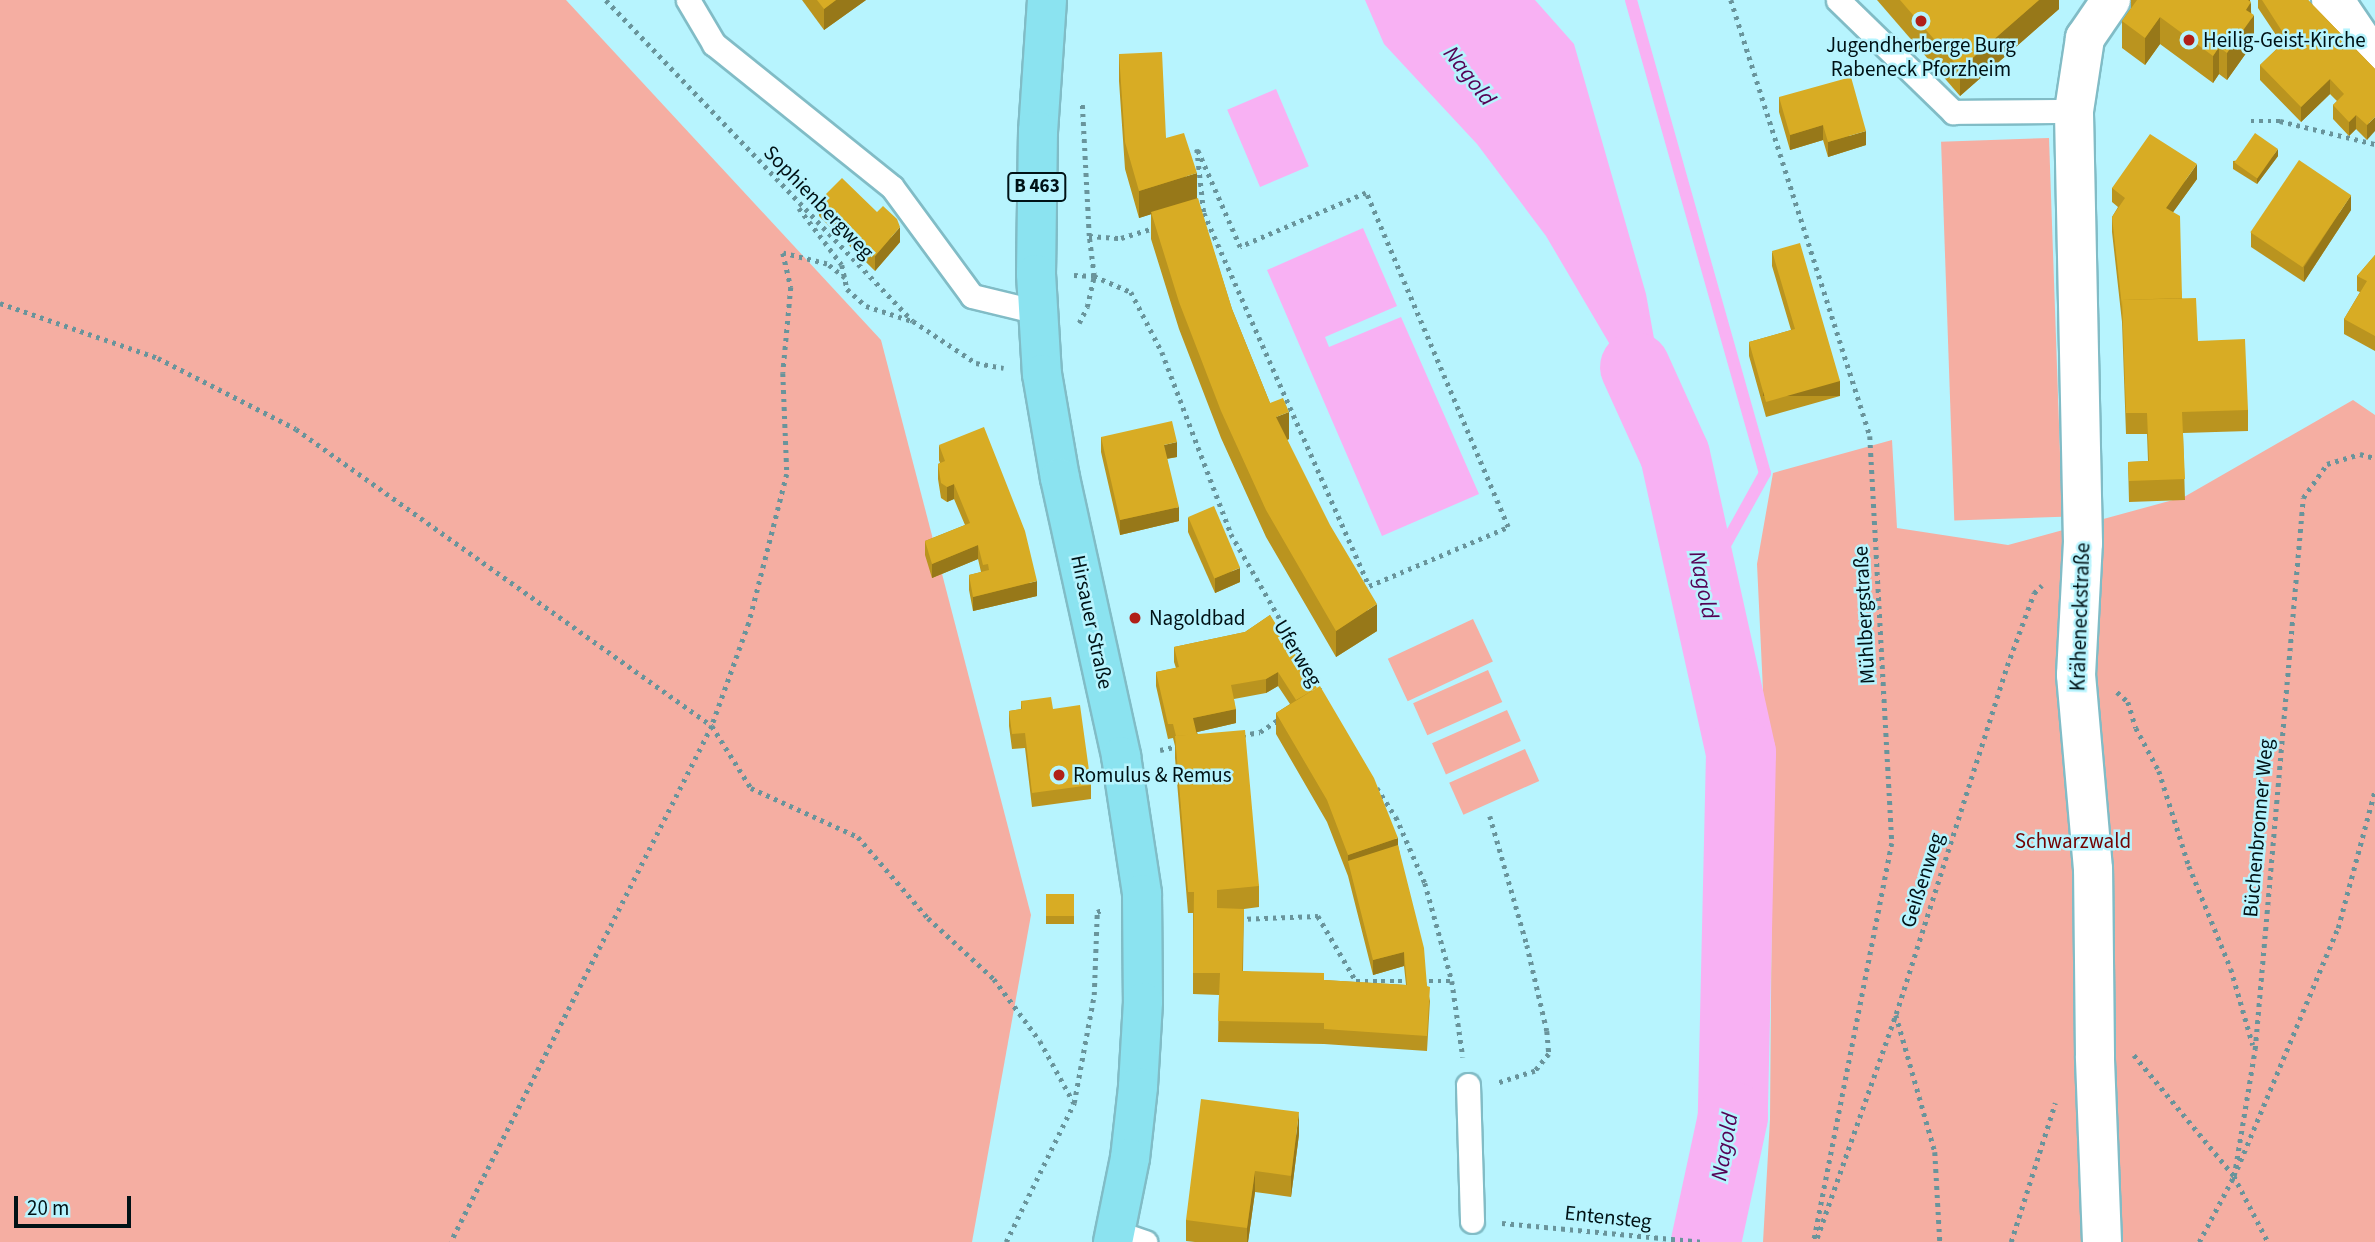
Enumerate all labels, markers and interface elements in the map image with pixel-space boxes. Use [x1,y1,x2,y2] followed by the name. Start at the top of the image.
[1913,13,1929,29] marker: Jugendherberge Burg Rabeneck Pforzheim
[2203,27,2366,53] place label: Heilig-Geist-Kirche
[1826,32,2016,82] place label: Jugendherberge Burg Rabeneck Pforzheim
[2181,32,2197,48] marker: Heilig-Geist-Kirche
[1437,40,1501,112] water label: Nagold
[758,140,880,264] street label: Sophienbergweg
[1007,172,1067,202] road number: B 463
[2065,542,2095,692] street label: Kräheneckstraße
[1848,545,1880,685] street label: Mühlbergstraße
[1682,549,1724,621] water label: Nagold
[1065,553,1119,691] street label: Hirsauer Straße
[1149,605,1245,631] place label: Nagoldbad
[1127,610,1143,626] marker: Nagoldbad
[1268,615,1328,691] street label: Uferweg
[2238,738,2278,918] street label: Büchenbronner Weg
[1073,762,1232,788] place label: Romulus & Remus
[1051,767,1067,783] marker: Romulus & Remus
[2015,828,2131,854] park label: Schwarzwald
[1895,829,1949,931] street label: Geißenweg
[1705,1111,1745,1183] water label: Nagold
[18,1182,135,1226] scale bar
[27,1193,69,1223] text: 20 m
[1563,1200,1653,1234] street label: Entensteg

